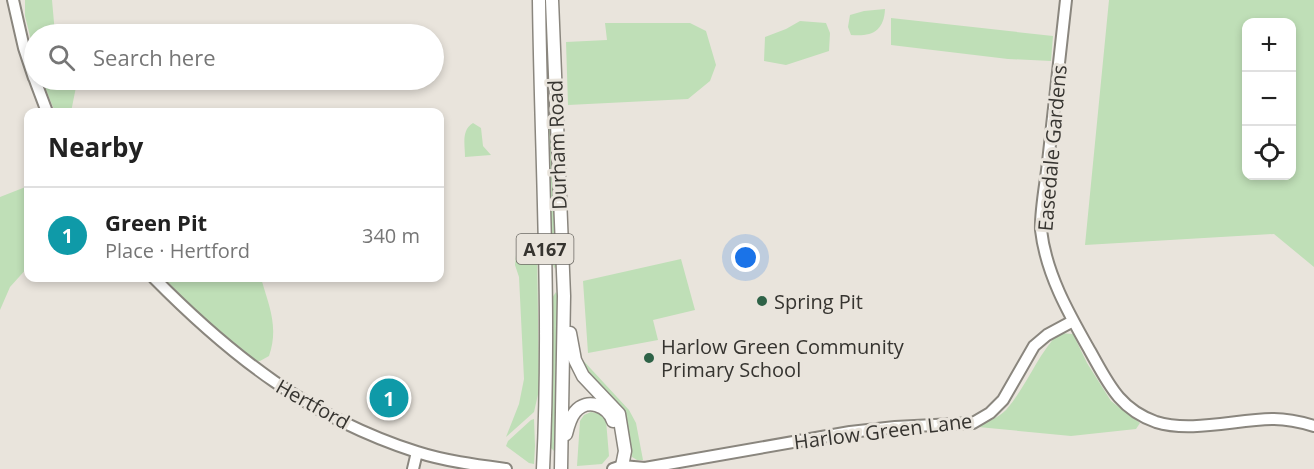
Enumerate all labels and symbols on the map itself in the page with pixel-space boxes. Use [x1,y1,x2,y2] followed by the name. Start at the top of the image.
[1031,64,1073,232] street label: Easedale Gardens
[541,80,573,210] street label: Durham Road
[516,234,574,264] road number: A167
[731,243,760,272] your location
[774,288,863,315] place label: Spring Pit
[755,294,769,308] marker: Spring Pit
[661,333,905,383] place label: Harlow Green Community Primary School
[642,351,656,365] marker: Harlow Green Community Primary School
[271,373,355,435] street label: Hertford
[370,376,408,420] pin: 1
[792,407,974,455] street label: Harlow Green Lane

